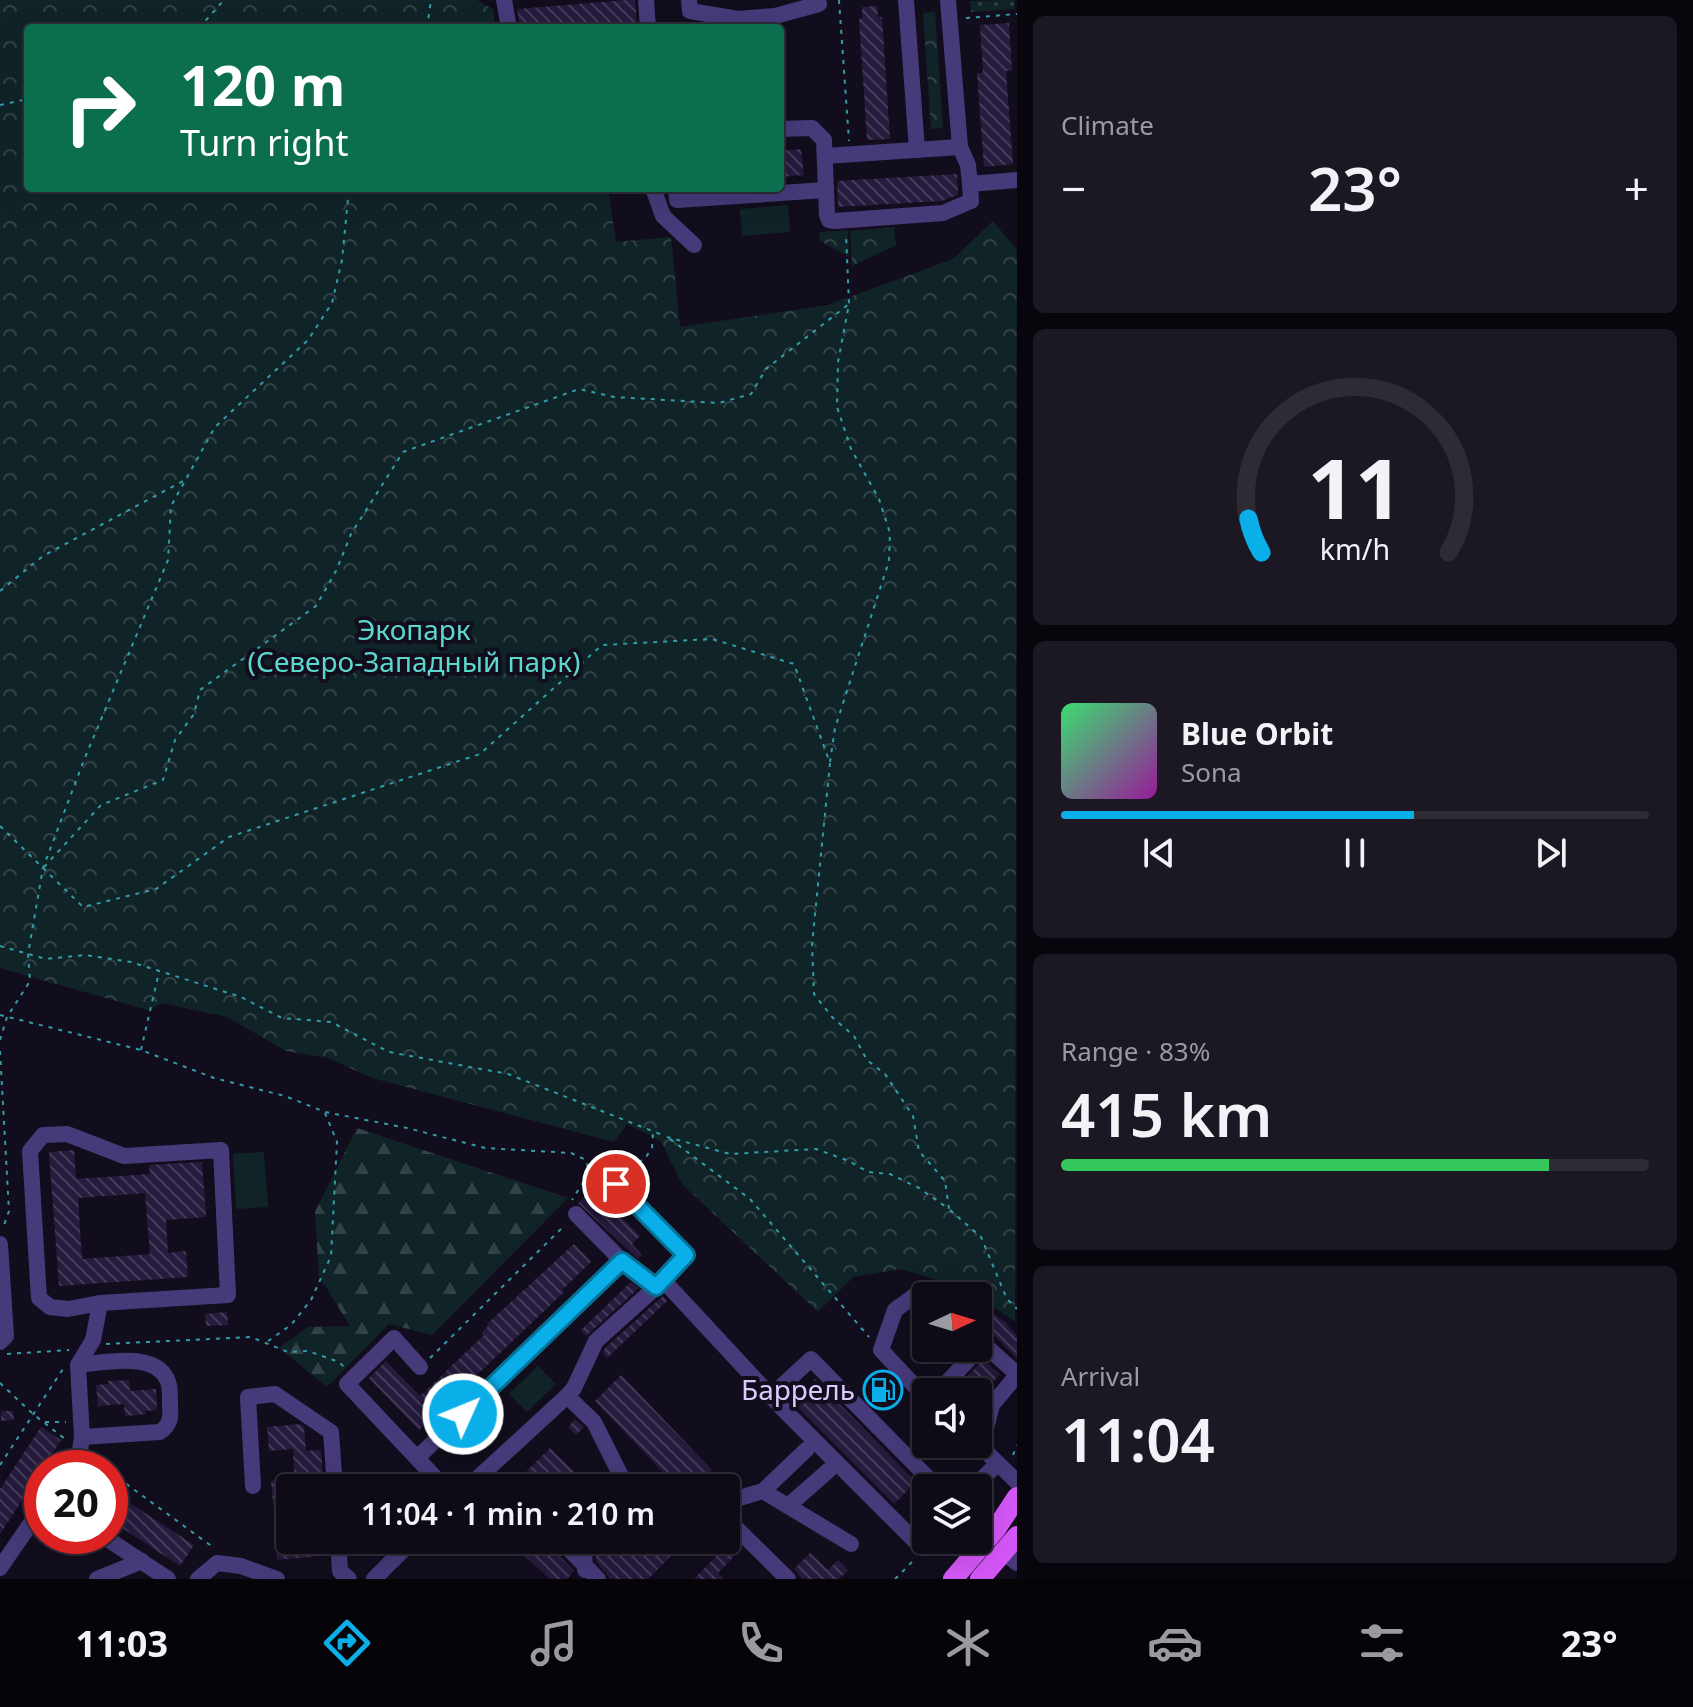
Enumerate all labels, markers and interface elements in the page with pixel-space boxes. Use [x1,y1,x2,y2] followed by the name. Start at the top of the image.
[180,46,345,122] text: 120 m
[48,56,152,160] icon: right
[1061,107,1154,143] text: Climate
[180,118,348,167] text: Turn right
[1308,147,1402,229] text: 23°
[1061,158,1086,218] text: −
[1624,158,1649,218] text: +
[1307,429,1403,542] text: 11
[1320,529,1390,568] text: km/h
[248,610,580,680] park label: Экопарк (Северо-Западный парк)
[1181,713,1333,754] text: Blue Orbit
[1181,754,1242,790] text: Sona
[1137,831,1181,875] icon: previous
[1333,831,1377,875] icon: pause
[1529,831,1573,875] icon: next
[1061,1033,1210,1069] text: Range · 83%
[1061,1073,1272,1155] text: 415 km
[582,1150,650,1218] pin
[594,1162,638,1206] icon: arrive
[912,1282,992,1362] north arrow
[912,1282,992,1554] map controls
[1061,1358,1140,1394] text: Arrival
[862,1369,904,1411] fuel station icon: Баррель
[741,1370,855,1408] place label: Баррель
[421,1372,505,1456] position arrow
[912,1378,992,1458] button: sound
[1061,1398,1215,1480] text: 11:04
[24,1450,128,1554] speed limit sign: 20
[912,1474,992,1554] button: layers
[361,1493,655,1534] text: 11:04 · 1 min · 210 m
[319,1615,375,1671] icon: directions
[526,1615,582,1671] icon: music
[733,1615,789,1671] icon: phone
[940,1615,996,1671] icon: climate
[1147,1615,1203,1671] icon: car
[1354,1615,1410,1671] icon: filters
[76,1619,168,1668] text: 11:03
[1561,1619,1617,1668] text: 23°

